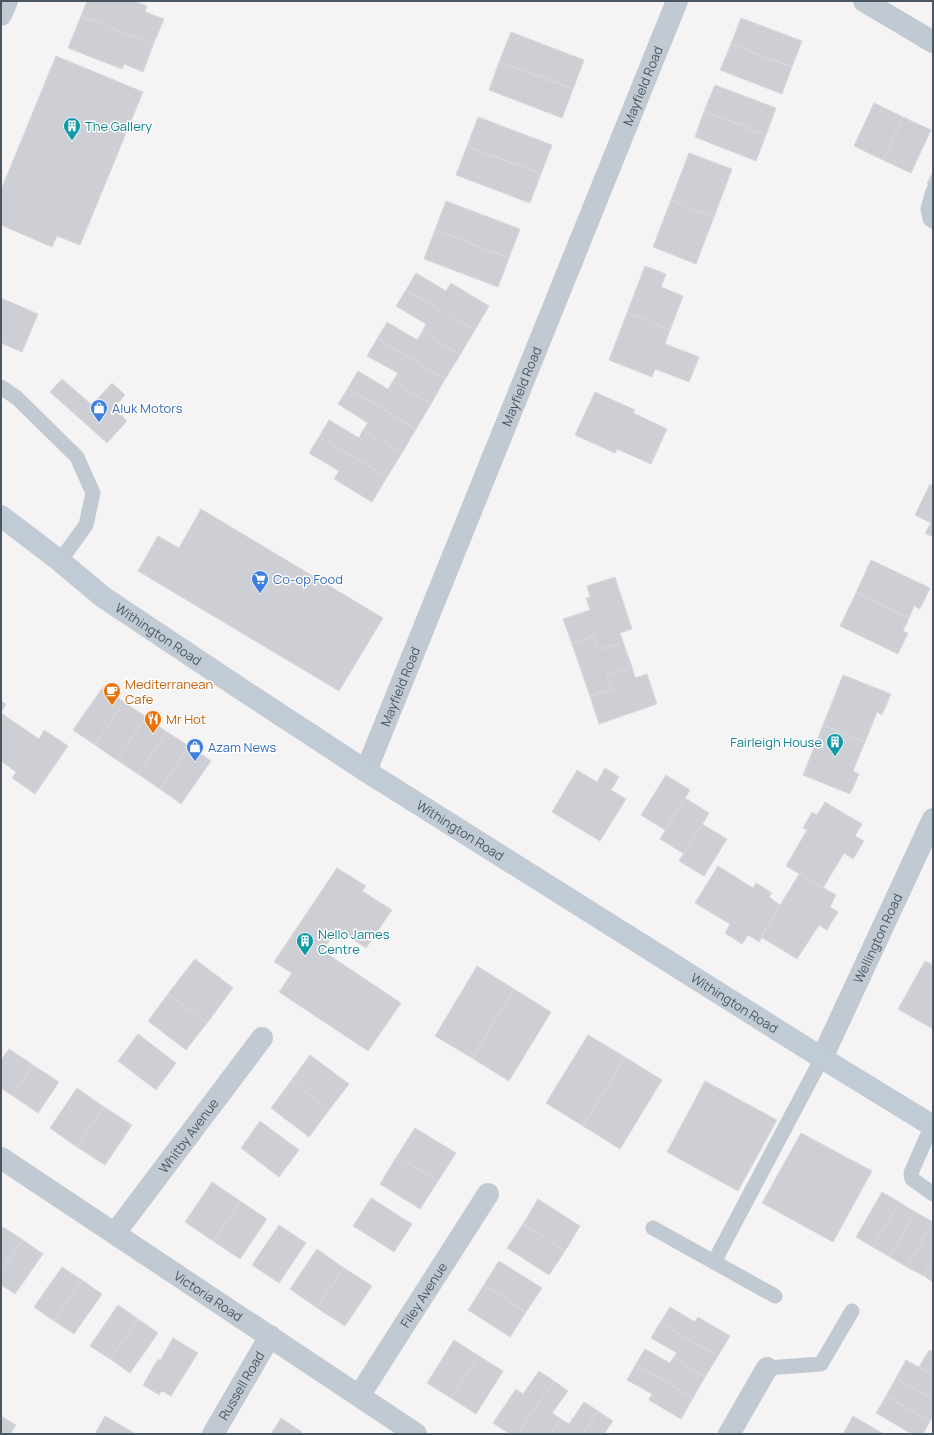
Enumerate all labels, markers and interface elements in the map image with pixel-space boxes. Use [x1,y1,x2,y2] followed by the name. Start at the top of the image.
[619,43,667,128] street label: Mayfield Road
[62,116,82,141] building icon: The Gallery
[85,117,152,135] place label: The Gallery
[497,344,546,429] street label: Mayfield Road
[89,398,109,423] shop icon: Aluk Motors
[112,399,183,417] place label: Aluk Motors
[250,569,270,594] supermarket icon: Co-op Food
[273,570,343,588] place label: Co-op Food
[112,599,205,669] street label: Withington Road
[376,644,424,729] street label: Mayfield Road
[125,675,213,708] place label: Mediterranean Cafe
[102,681,122,706] cafe icon: Mediterranean Cafe
[143,709,163,734] restaurant icon: Mr Hot
[166,710,206,728] place label: Mr Hot
[825,732,845,757] building icon: Fairleigh House
[730,733,822,751] place label: Fairleigh House
[185,737,205,762] shop icon: Azam News
[208,738,277,756] place label: Azam News
[413,796,507,865] street label: Withington Road
[849,890,906,986] street label: Wellington Road
[318,925,390,958] place label: Nello James Centre
[295,931,315,956] building icon: Nello James Centre
[687,969,782,1037] street label: Withington Road
[154,1094,223,1177] street label: Whitby Avenue
[396,1258,451,1331] street label: Filey Avenue
[170,1267,246,1325] street label: Victoria Road
[214,1348,268,1423] street label: Russell Road

